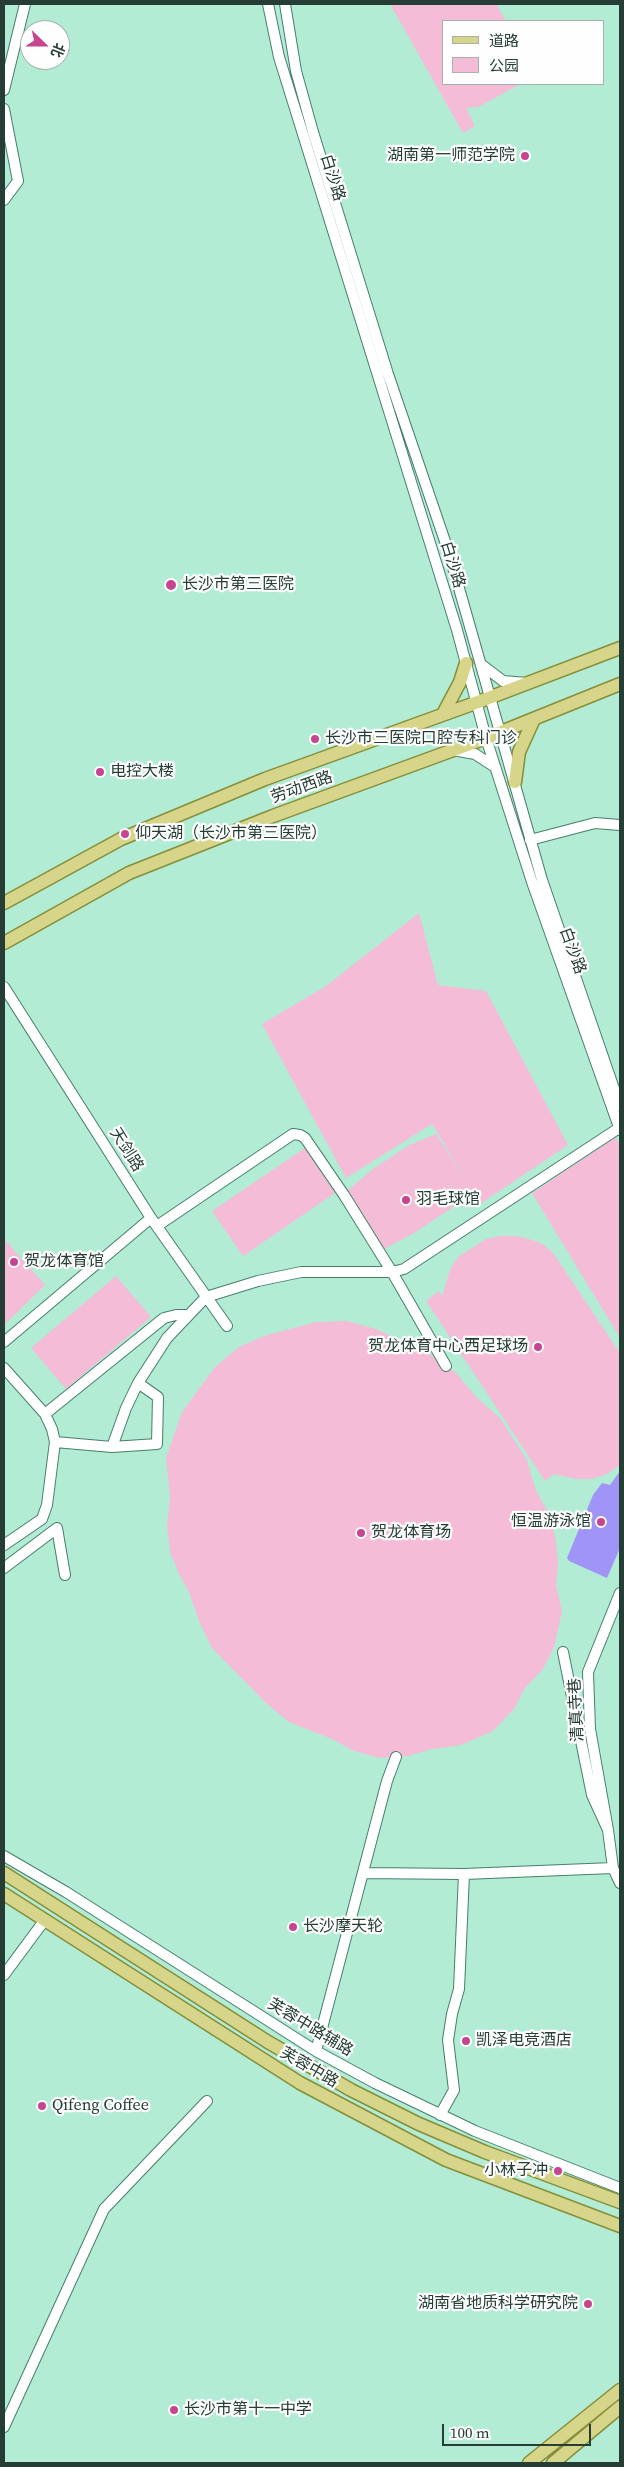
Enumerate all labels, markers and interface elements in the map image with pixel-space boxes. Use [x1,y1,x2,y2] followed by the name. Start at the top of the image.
[20,20,70,70] north arrow
[442,20,604,85] legend
[489,30,519,51] text: 道路
[46,40,70,60] text: 北
[489,55,519,76] text: 公园
[387,146,515,166] place label: 湖南第一师范学院
[519,150,531,162] marker: 湖南第一师范学院
[316,152,348,204] street label: 白沙路
[436,539,468,591] street label: 白沙路
[182,575,294,595] place label: 长沙市第三医院
[164,578,178,592] marker: 长沙市第三医院
[325,729,517,749] place label: 长沙市三医院口腔专科门诊
[309,733,321,745] marker: 长沙市三医院口腔专科门诊
[110,762,174,782] place label: 电控大楼
[94,766,106,778] marker: 电控大楼
[269,768,335,808] street label: 劳动西路
[135,824,327,844] place label: 仰天湖（长沙市第三医院）
[119,828,131,840] marker: 仰天湖（长沙市第三医院）
[555,925,589,977] street label: 白沙路
[105,1125,147,1175] street label: 天剑路
[416,1190,480,1210] place label: 羽毛球馆
[400,1194,412,1206] marker: 羽毛球馆
[24,1252,104,1272] place label: 贺龙体育馆
[8,1256,20,1268] marker: 贺龙体育馆
[368,1337,528,1357] place label: 贺龙体育中心西足球场
[532,1341,544,1353] marker: 贺龙体育中心西足球场
[511,1512,591,1532] place label: 恒温游泳馆
[595,1516,607,1528] marker: 恒温游泳馆
[371,1523,451,1543] place label: 贺龙体育场
[355,1527,367,1539] marker: 贺龙体育场
[566,1678,588,1742] street label: 清真寺巷
[303,1917,383,1937] place label: 长沙摩天轮
[287,1921,299,1933] marker: 长沙摩天轮
[264,1995,356,2061] street label: 芙蓉中路辅路
[476,2031,572,2051] place label: 凯泽电竞酒店
[460,2035,472,2047] marker: 凯泽电竞酒店
[276,2044,342,2092] street label: 芙蓉中路
[52,2096,149,2116] place label: Qifeng Coffee
[36,2100,48,2112] marker: Qifeng Coffee
[484,2161,548,2181] place label: 小林子冲
[552,2165,564,2177] marker: 小林子冲
[418,2294,578,2314] place label: 湖南省地质科学研究院
[582,2298,594,2310] marker: 湖南省地质科学研究院
[184,2400,312,2420] place label: 长沙市第十一中学
[168,2404,180,2416] marker: 长沙市第十一中学
[444,2414,593,2446] scale bar
[450,2422,490,2443] text: 100 m

